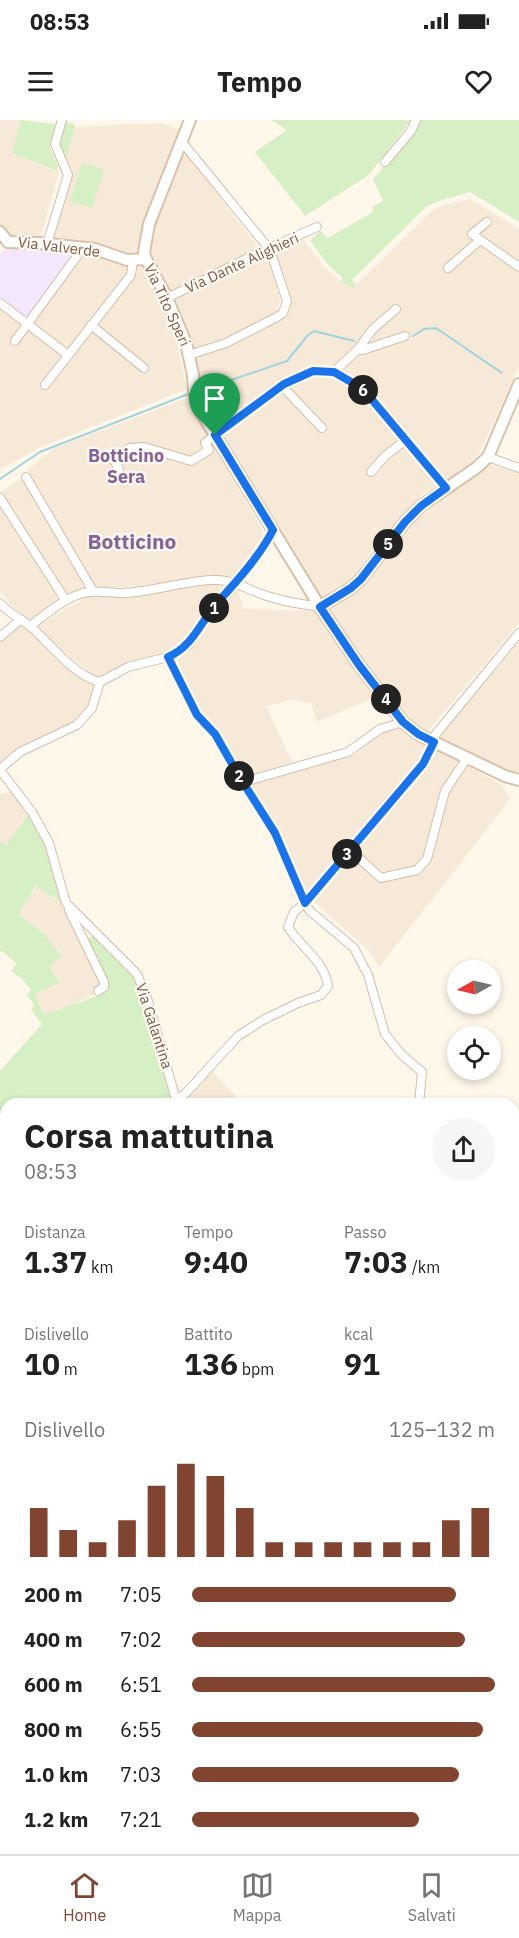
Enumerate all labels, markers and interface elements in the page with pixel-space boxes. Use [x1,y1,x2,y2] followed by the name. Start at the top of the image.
[30,7,90,36] text: 08:53
[217,64,302,99] text: Tempo
[24,65,57,98] icon: menu
[462,65,495,98] icon: heart
[182,228,302,297] street label: Via Dante Alighieri
[17,232,101,261] street label: Via Valverde
[140,261,195,349] street label: Via Tito Speri
[189,373,240,435] pin
[348,375,378,405] pin: 6
[358,380,368,400] text: 6
[198,382,231,415] icon: arrive
[88,444,164,488] district label: Botticino Sera
[88,527,177,555] district label: Botticino
[373,529,403,559] pin: 5
[383,534,393,554] text: 5
[199,593,229,623] pin: 1
[209,598,219,618] text: 1
[371,684,401,714] pin: 4
[381,689,391,709] text: 4
[224,761,254,791] pin: 2
[234,766,244,786] text: 2
[332,839,362,869] pin: 3
[342,844,352,864] text: 3
[447,960,501,1014] north arrow
[447,960,501,1080] map controls
[132,981,177,1071] street label: Via Galantina
[447,1026,501,1080] button: locate
[24,1114,274,1157] text: Corsa mattutina
[432,1118,495,1181] button: share
[24,1158,78,1185] text: 08:53
[24,1222,86,1242] text: Distanza
[184,1222,233,1242] text: Tempo
[344,1222,387,1242] text: Passo
[24,1242,87,1281] text: 1.37
[184,1242,248,1281] text: 9:40
[344,1242,408,1281] text: 7:03
[87,1257,114,1277] text: km
[408,1257,440,1277] text: /km
[24,1324,89,1344] text: Dislivello
[184,1324,233,1344] text: Battito
[344,1324,373,1344] text: kcal
[24,1344,60,1383] text: 10
[184,1344,238,1383] text: 136
[344,1344,380,1383] text: 91
[60,1359,78,1379] text: m
[238,1359,274,1379] text: bpm
[24,1416,105,1443] text: Dislivello
[389,1416,495,1443] text: 125–132 m
[24,1581,83,1608] text: 200 m
[120,1581,162,1608] text: 7:05
[24,1626,83,1653] text: 400 m
[120,1626,162,1653] text: 7:02
[24,1671,83,1698] text: 600 m
[120,1671,162,1698] text: 6:51
[24,1716,83,1743] text: 800 m
[120,1716,162,1743] text: 6:55
[24,1761,88,1788] text: 1.0 km
[120,1761,162,1788] text: 7:03
[24,1806,88,1833] text: 1.2 km
[120,1806,162,1833] text: 7:21
[63,1869,106,1925] tab: Home
[233,1869,281,1925] tab: Mappa
[408,1869,456,1925] tab: Salvati

